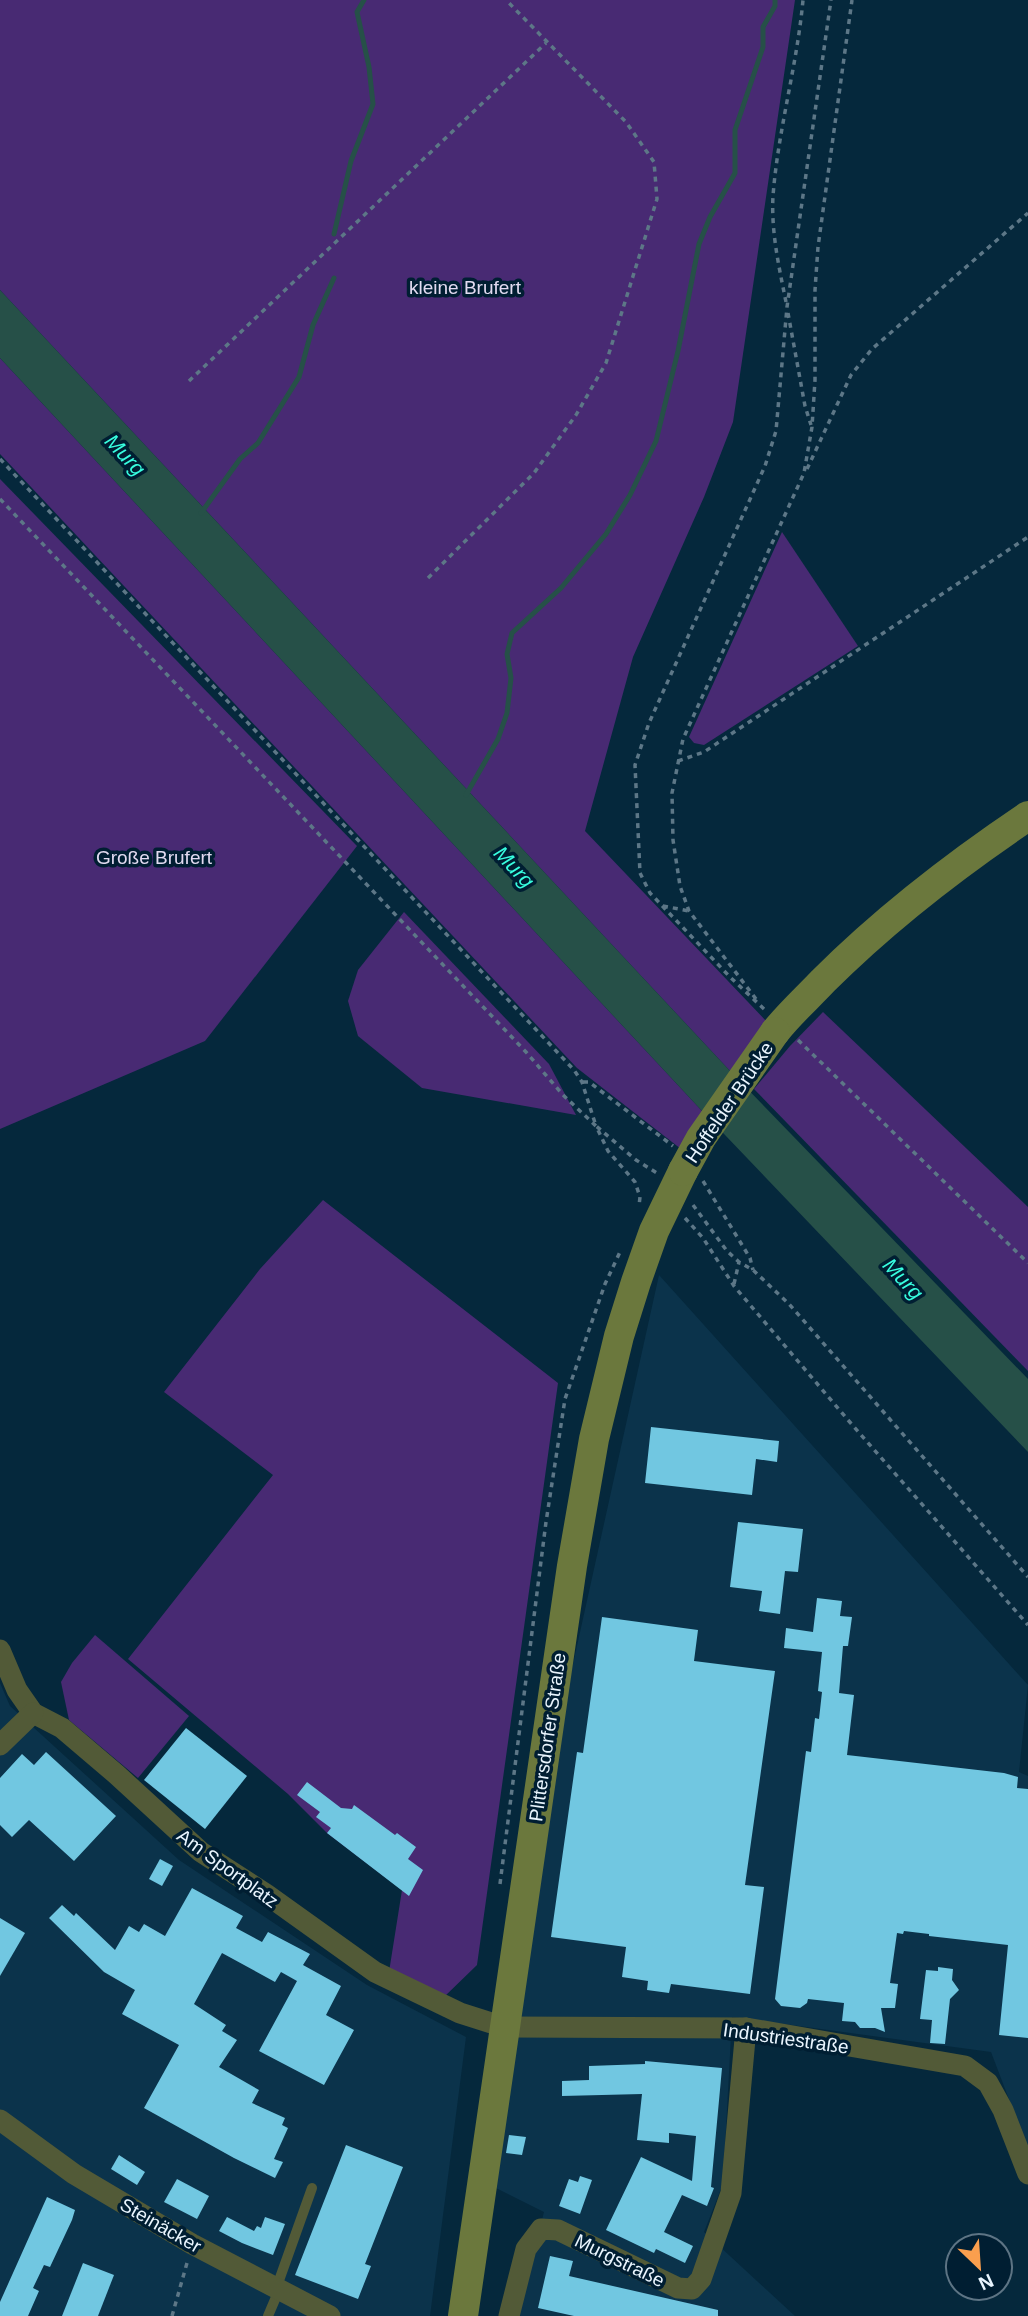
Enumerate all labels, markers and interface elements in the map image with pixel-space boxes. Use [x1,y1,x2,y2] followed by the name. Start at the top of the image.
[409,277,522,298] park label: kleine Brufert
[101,429,150,480] water label: Murg
[490,841,539,892] water label: Murg
[96,847,213,868] park label: Große Brufert
[681,1038,778,1167] street label: Hoffelder Brücke
[879,1253,928,1304] water label: Murg
[525,1651,570,1823] street label: Plittersdorfer Straße
[173,1825,282,1912] street label: Am Sportplatz
[722,2019,850,2058] street label: Industriestraße
[117,2194,205,2257] street label: Steinäcker
[572,2230,668,2291] street label: Murgstraße
[944,2232,1014,2302] north arrow
[975,2270,997,2294] text: N

